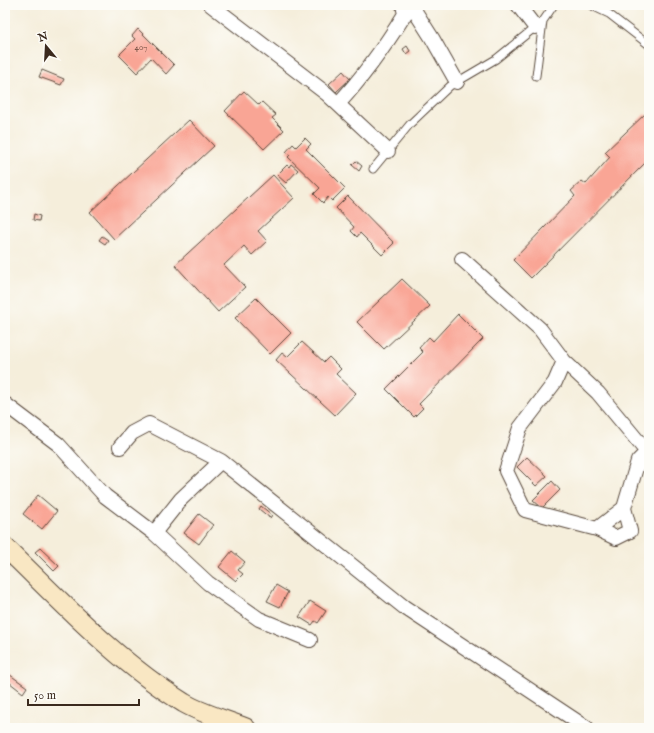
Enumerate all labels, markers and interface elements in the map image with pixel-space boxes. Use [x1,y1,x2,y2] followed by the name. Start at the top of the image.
[26,26,66,66] north arrow
[36,29,50,46] text: N
[134,42,148,53] house number: 407
[28,681,139,707] scale bar
[34,688,56,703] text: 50 m

